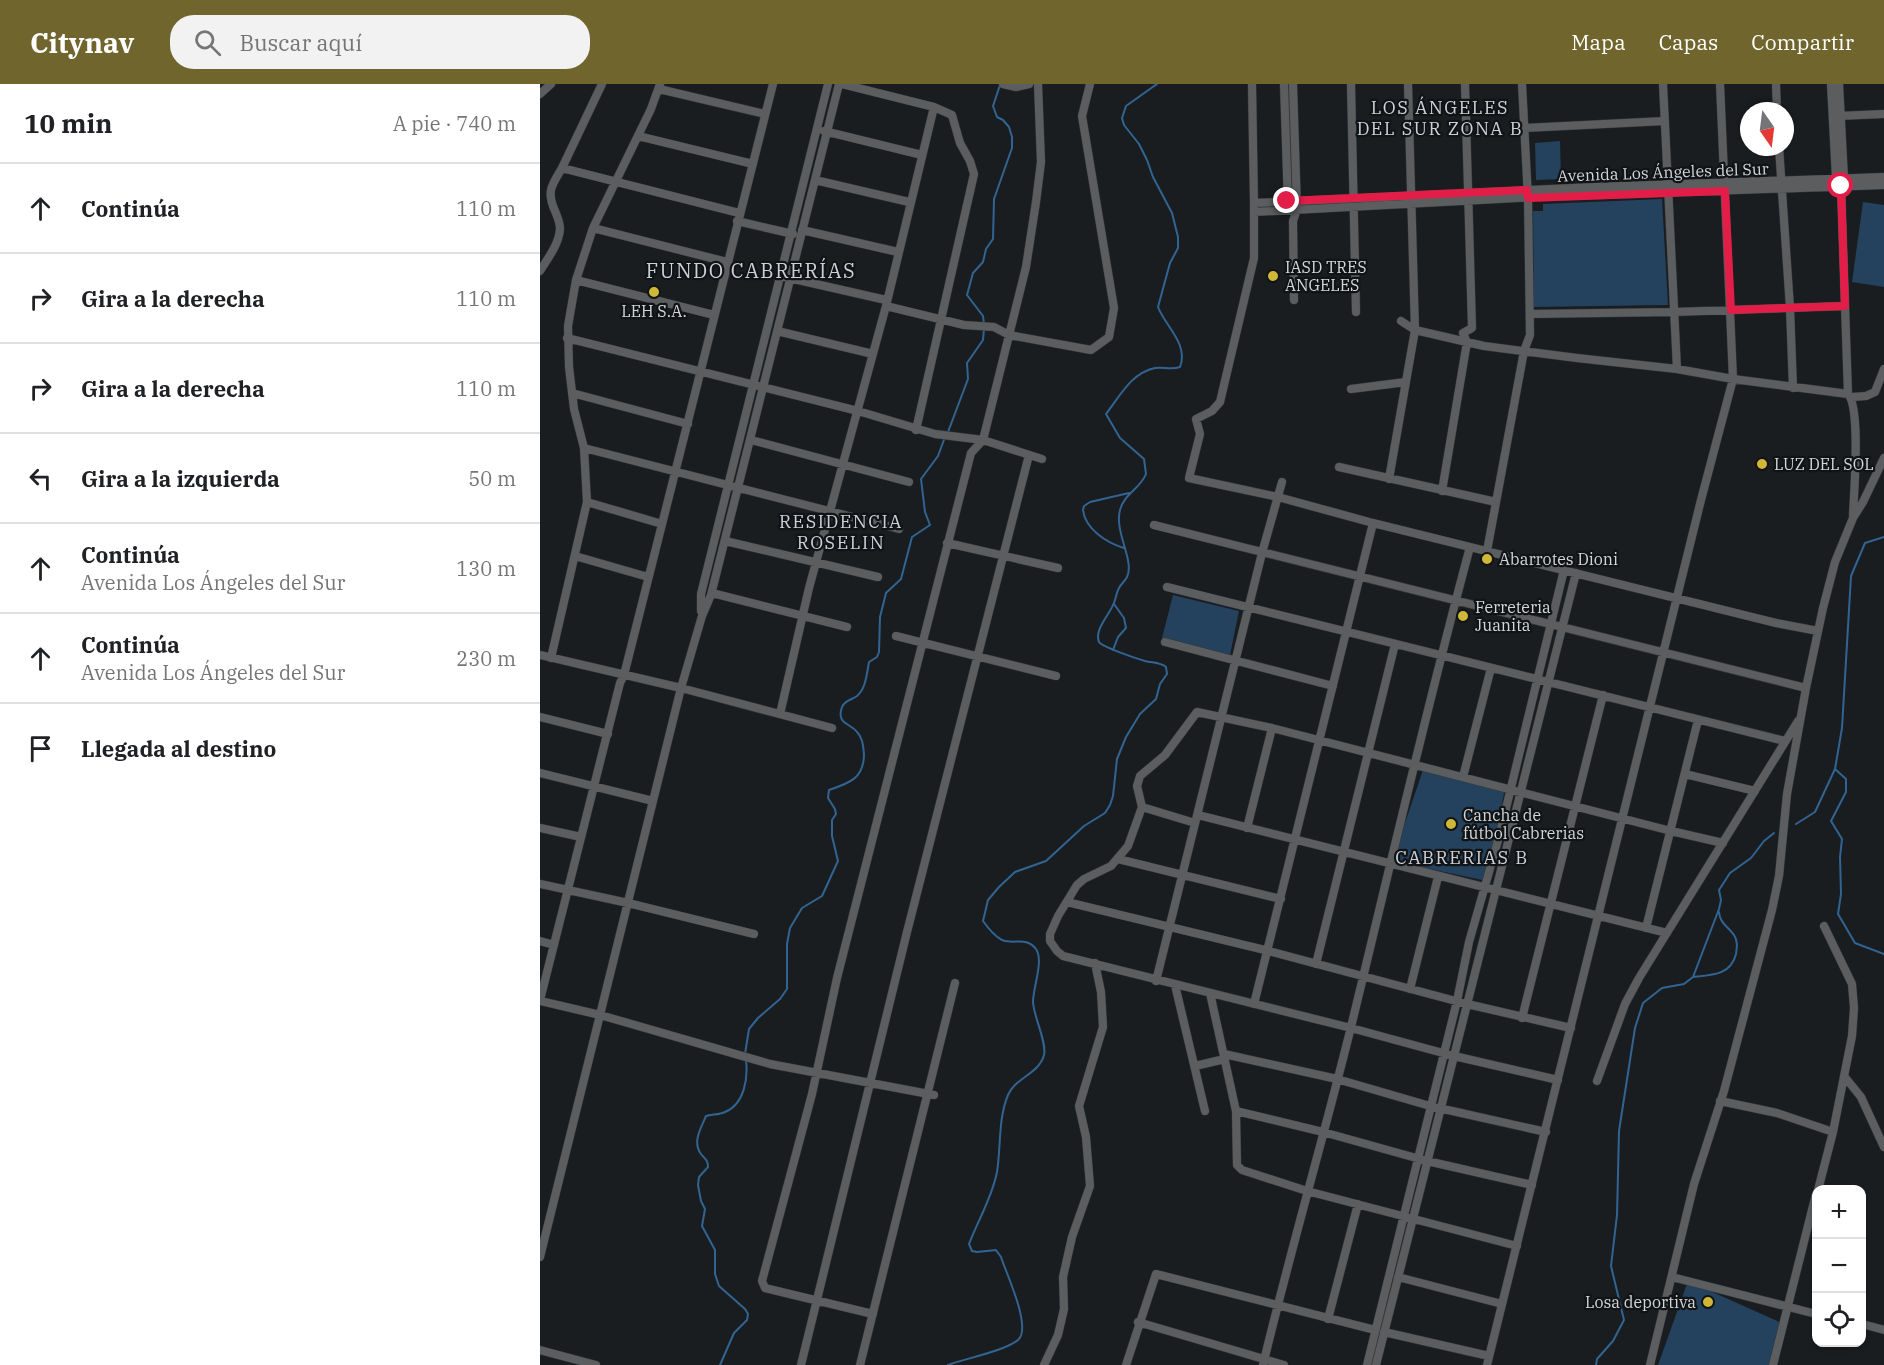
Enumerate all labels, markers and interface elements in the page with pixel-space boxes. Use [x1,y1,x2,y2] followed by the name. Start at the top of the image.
[170,15,590,69] search box
[30,24,134,61] text: Citynav
[191,26,224,59] icon: search
[239,28,362,57] text: Buscar aquí
[1571,28,1626,56] text: Mapa
[1659,28,1718,56] text: Capas
[1751,28,1854,56] text: Compartir
[1357,96,1523,140] district label: LOS ÁNGELES DEL SUR ZONA B
[1740,102,1794,156] north arrow
[24,106,112,140] text: 10 min
[393,110,516,137] text: A pie · 740 m
[1557,157,1769,186] street label: Avenida Los Ángeles del Sur
[1827,172,1853,198] route start
[1273,187,1299,213] route end
[24,192,57,225] icon: ahead
[81,194,180,223] text: Continúa
[456,195,516,222] text: 110 m
[646,257,856,284] district label: FUNDO CABRERÍAS
[1285,257,1367,295] place label: IASD TRES ANGELES
[1266,269,1280,283] marker: IASD TRES ANGELES
[24,282,57,315] icon: right
[81,284,265,313] text: Gira a la derecha
[456,285,516,312] text: 110 m
[647,285,661,299] marker: LEH S.A.
[621,301,687,321] place label: LEH S.A.
[24,372,57,405] icon: right
[81,374,265,403] text: Gira a la derecha
[456,375,516,402] text: 110 m
[1774,454,1874,474] place label: LUZ DEL SOL
[1755,457,1769,471] marker: LUZ DEL SOL
[24,462,57,495] icon: left
[81,464,280,493] text: Gira a la izquierda
[468,465,516,492] text: 50 m
[779,510,903,554] district label: RESIDENCIA ROSELIN
[81,540,180,569] text: Continúa
[1499,549,1618,569] place label: Abarrotes Dioni
[24,552,57,585] icon: ahead
[1480,552,1494,566] marker: Abarrotes Dioni
[456,555,516,582] text: 130 m
[81,569,345,596] text: Avenida Los Ángeles del Sur
[1475,597,1551,635] place label: Ferreteria Juanita
[1456,609,1470,623] marker: Ferreteria Juanita
[81,630,180,659] text: Continúa
[24,642,57,675] icon: ahead
[456,645,516,672] text: 230 m
[81,659,345,686] text: Avenida Los Ángeles del Sur
[24,732,57,765] icon: arrive
[81,734,276,763] text: Llegada al destino
[1463,805,1584,843] place label: Cancha de fútbol Cabrerias
[1444,817,1458,831] marker: Cancha de fútbol Cabrerias
[1395,846,1529,869] district label: CABRERIAS B
[1812,1185,1866,1347] map controls
[1812,1185,1866,1239] button: +
[1812,1239,1866,1293] button: −
[1585,1292,1696,1312] place label: Losa deportiva
[1812,1293,1866,1347] button: locate
[1701,1295,1715,1309] marker: Losa deportiva

